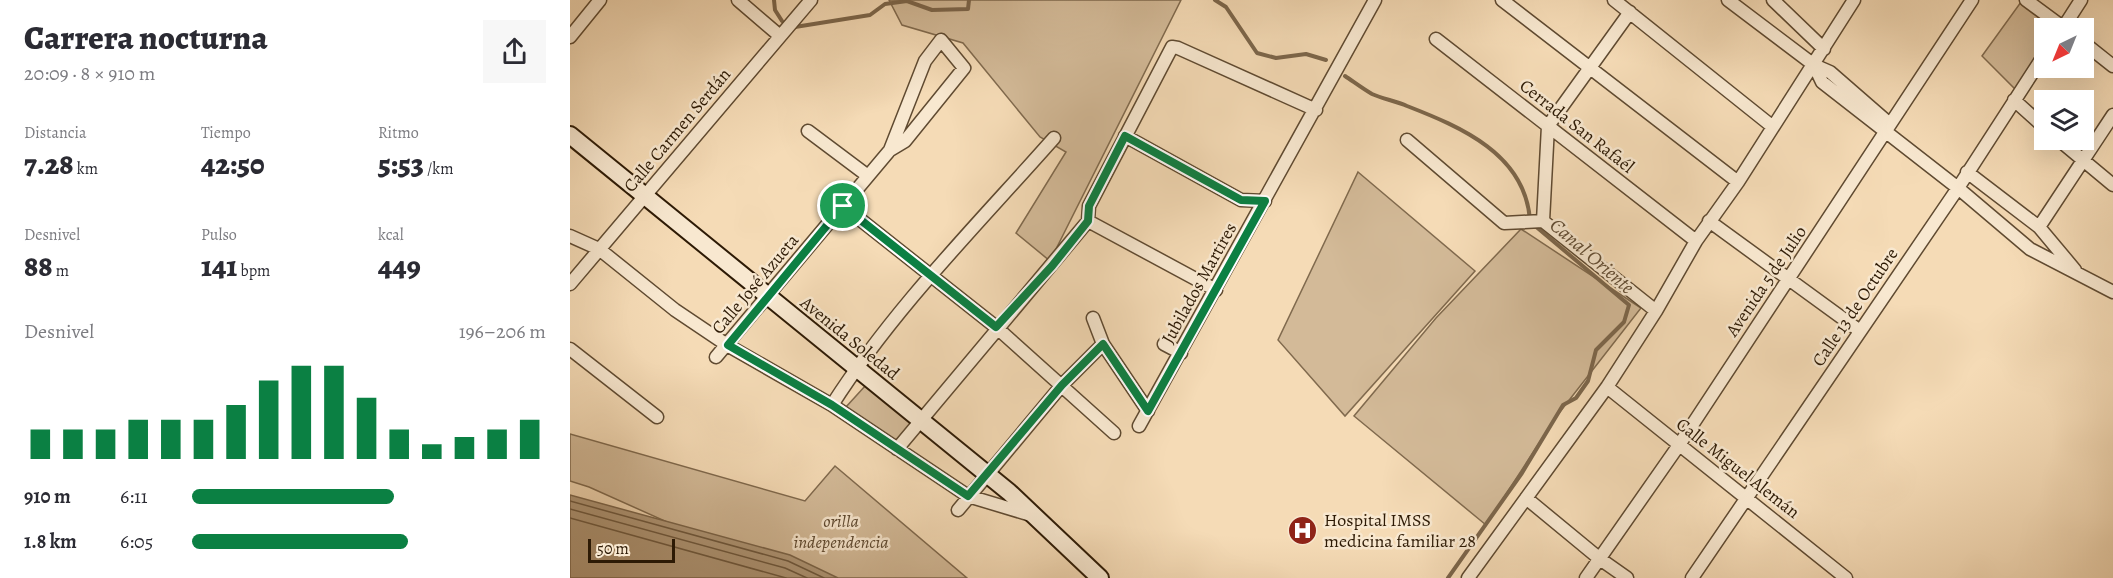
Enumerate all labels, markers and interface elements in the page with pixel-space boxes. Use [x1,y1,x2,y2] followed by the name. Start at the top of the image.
[24,15,268,60] text: Carrera nocturna
[2034,18,2094,78] north arrow
[2034,18,2094,150] map controls
[483,20,546,83] button: share
[24,60,156,87] text: 20:09 · 8 × 910 m
[618,63,736,197] street label: Calle Carmen Serdán
[1515,74,1640,179] street label: Cerrada San Rafaél
[2034,90,2094,150] button: layers
[24,122,86,144] text: Distancia
[201,122,251,144] text: Tiempo
[378,122,419,144] text: Ritmo
[24,144,74,184] text: 7.28
[201,144,265,184] text: 42:50
[378,144,424,184] text: 5:53
[74,158,98,180] text: km
[424,158,453,180] text: /km
[817,180,868,231] pin
[826,189,859,222] icon: arrive
[1544,212,1640,300] water label: Canal Oriente
[1156,218,1242,348] street label: Jubilados Martires
[1720,221,1812,342] street label: Avenida 5 de Julio
[24,224,80,246] text: Desnivel
[201,224,237,246] text: Pulso
[378,224,404,246] text: kcal
[706,228,804,339] street label: Calle José Azueta
[1806,243,1904,371] street label: Calle 13 de Octubre
[24,246,53,286] text: 88
[201,246,237,286] text: 141
[378,246,421,286] text: 449
[53,260,69,282] text: m
[237,260,270,282] text: bpm
[795,290,905,386] street label: Avenida Soledad
[24,318,94,345] text: Desnivel
[459,318,546,345] text: 196–206 m
[1671,412,1805,524] street label: Calle Miguel Alemán
[24,483,71,510] text: 910 m
[120,483,148,510] text: 6:11
[1324,508,1476,553] place label: Hospital IMSS medicina familiar 28
[793,509,889,554] park label: orilla independencia
[1287,514,1319,546] hospital icon: Hospital IMSS medicina familiar 28
[24,528,77,555] text: 1.8 km
[120,528,153,555] text: 6:05
[588,536,675,564] scale bar
[597,538,629,560] text: 50 m

